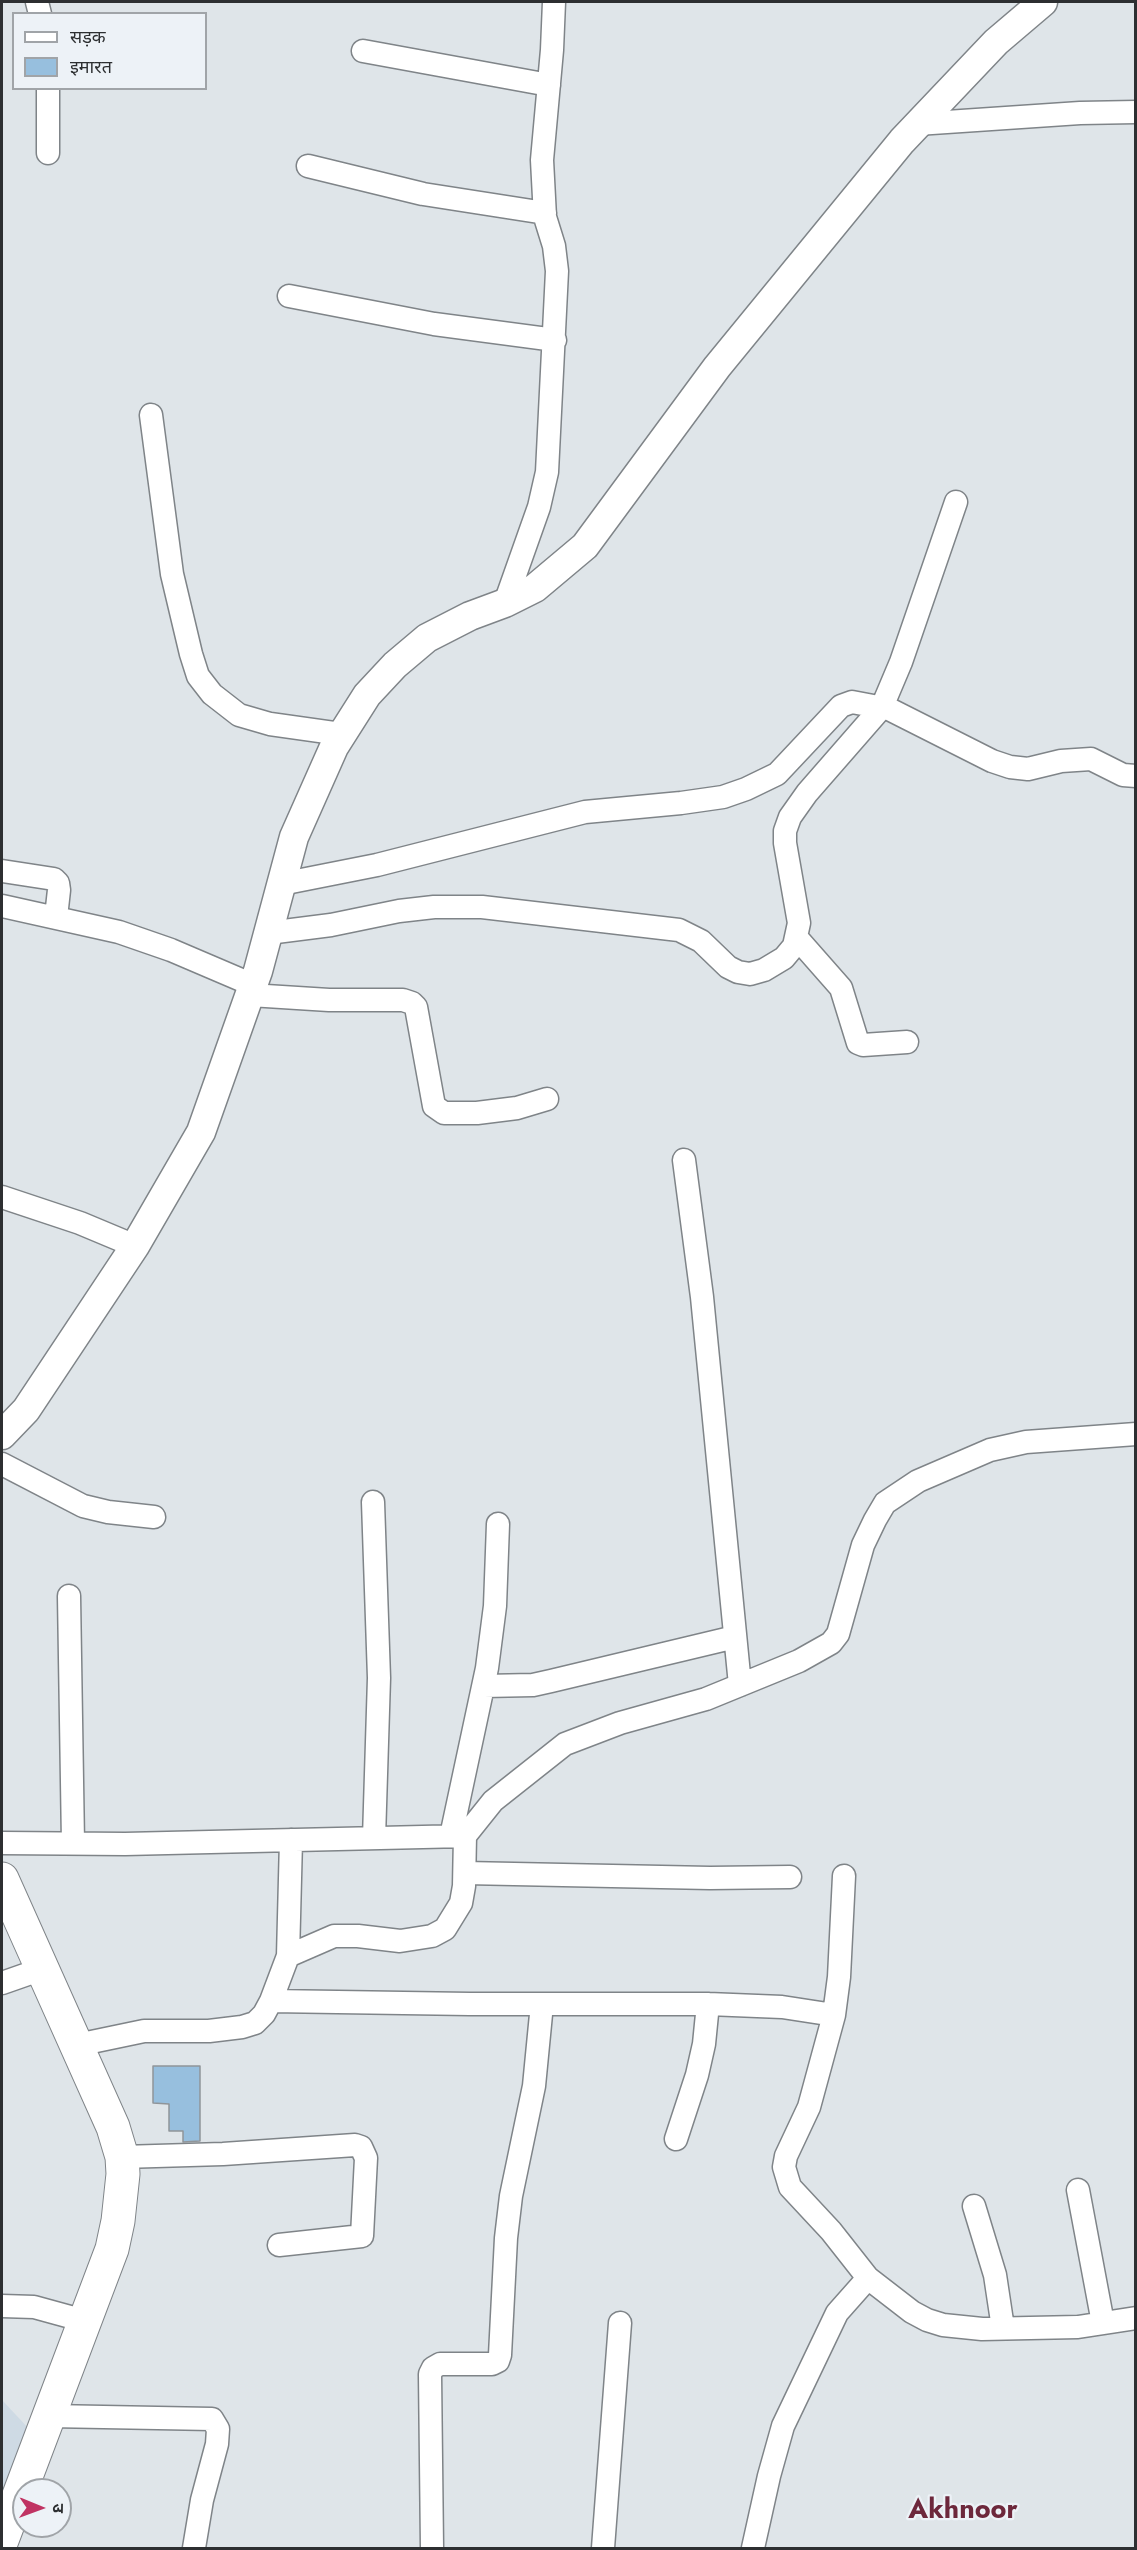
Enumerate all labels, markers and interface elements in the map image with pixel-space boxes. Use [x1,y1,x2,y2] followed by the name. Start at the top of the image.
[12,12,207,90] legend
[70,24,106,50] text: सड़क
[70,54,112,80] text: इमारत
[12,2478,72,2538] north arrow
[908,2495,1018,2527] district label: Akhnoor
[47,2503,70,2513] text: उ

